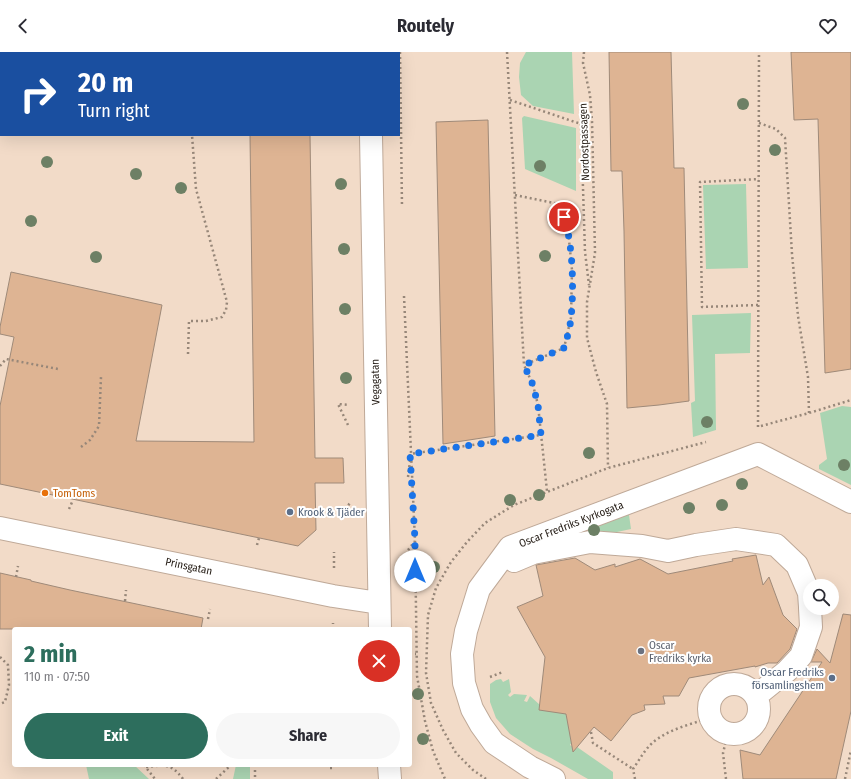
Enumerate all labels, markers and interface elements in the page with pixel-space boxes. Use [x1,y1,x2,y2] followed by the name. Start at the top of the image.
[12,15,34,37] icon: back
[397,15,454,37] text: Routely
[817,15,839,37] icon: heart
[78,66,133,99] text: 20 m
[12,68,64,120] icon: right
[78,100,150,122] text: Turn right
[577,103,592,181] street label: Nordostpassagen
[547,200,581,234] pin
[553,206,575,228] icon: arrive
[369,359,382,405] street label: Vegagatan
[53,487,95,500] place label: TomToms
[40,488,50,498] marker: TomToms
[517,499,625,550] street label: Oscar Fredriks Kyrkogata
[298,506,365,519] place label: Krook & Tjäder
[285,507,295,517] marker: Krook & Tjäder
[394,550,436,592] position arrow
[164,555,214,578] street label: Prinsgatan
[803,579,839,615] map controls
[803,579,839,615] button: search
[649,639,711,665] place label: Oscar Fredriks kyrka
[24,640,77,668] text: 2 min
[358,640,400,682] button: close
[636,646,646,656] marker: Oscar Fredriks kyrka
[752,666,824,692] place label: Oscar Fredriks församlingshem
[24,669,90,684] text: 110 m · 07:50
[827,673,837,683] marker: Oscar Fredriks församlingshem
[24,713,208,759] button: Exit
[216,713,400,759] button: Share

